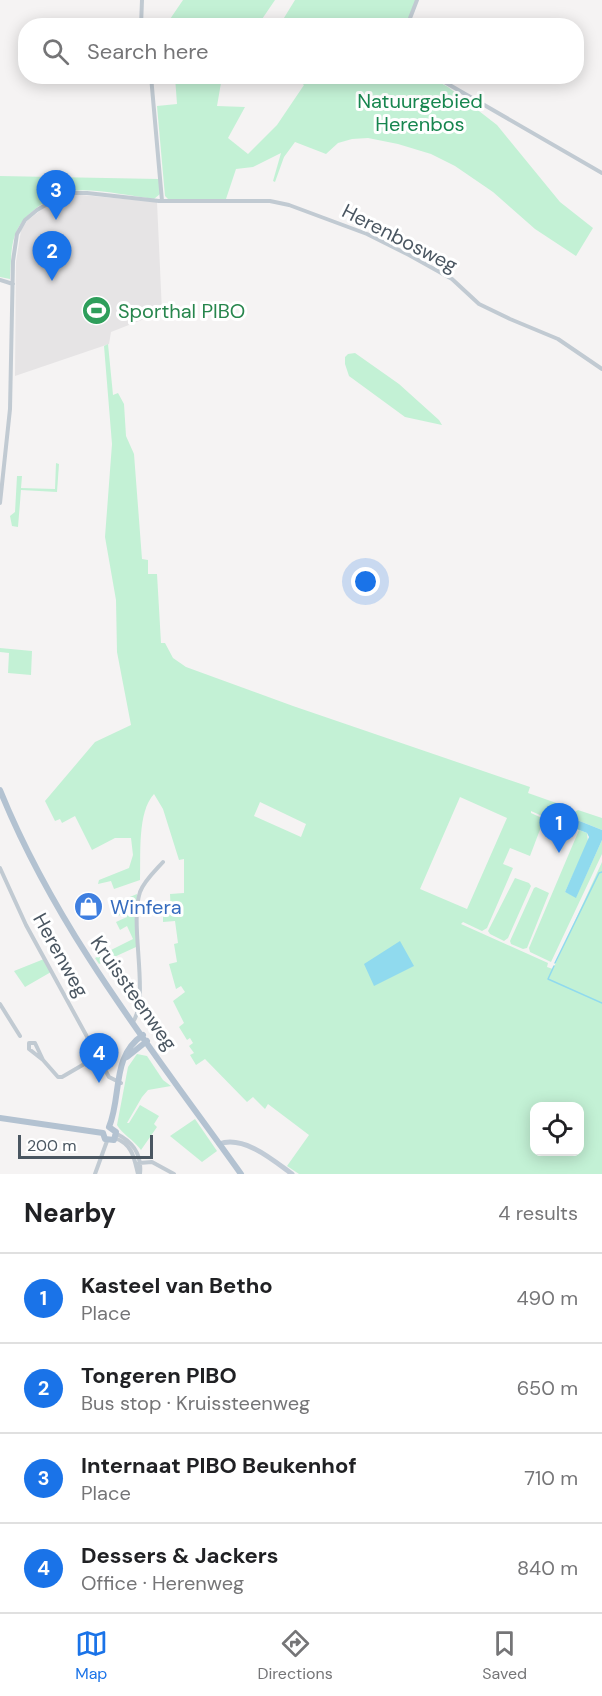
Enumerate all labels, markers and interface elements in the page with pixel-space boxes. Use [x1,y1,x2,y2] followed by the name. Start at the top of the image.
[18,18,584,84] search box
[39,35,72,68] icon: search
[87,37,208,66] text: Search here
[357,88,483,137] park label: Natuurgebied Herenbos
[36,170,76,220] pin: 3
[338,198,462,278] street label: Herenbosweg
[32,232,72,281] pin: 2
[81,295,113,327] sports icon: Sporthal PIBO
[118,298,245,324] place label: Sporthal PIBO
[351,567,380,596] your location
[540,804,578,853] pin: 1
[73,891,105,923] shop icon: Winfera
[110,894,182,920] place label: Winfera
[27,908,95,1002] street label: Herenweg
[85,931,183,1055] street label: Kruissteenweg
[80,1034,118,1083] pin: 4
[530,1102,584,1156] map controls
[530,1102,584,1156] button: locate
[18,1132,153,1160] scale bar
[27,1135,76,1156] text: 200 m
[24,1196,116,1230] text: Nearby
[498,1200,578,1226] text: 4 results
[81,1271,273,1300] text: Kasteel van Betho
[40,1285,47,1311] text: 1
[516,1285,578,1311] text: 490 m
[81,1300,131,1326] text: Place
[81,1361,237,1390] text: Tongeren PIBO
[38,1375,49,1401] text: 2
[517,1375,578,1401] text: 650 m
[81,1390,310,1416] text: Bus stop · Kruissteenweg
[81,1451,357,1480] text: Internaat PIBO Beukenhof
[37,1465,50,1491] text: 3
[524,1465,578,1491] text: 710 m
[81,1480,131,1506] text: Place
[81,1541,279,1570] text: Dessers & Jackers
[37,1555,50,1581] text: 4
[517,1555,578,1581] text: 840 m
[81,1570,244,1596] text: Office · Herenweg
[75,1627,108,1684] tab: Map
[257,1627,333,1684] tab: Directions
[482,1627,527,1684] tab: Saved

